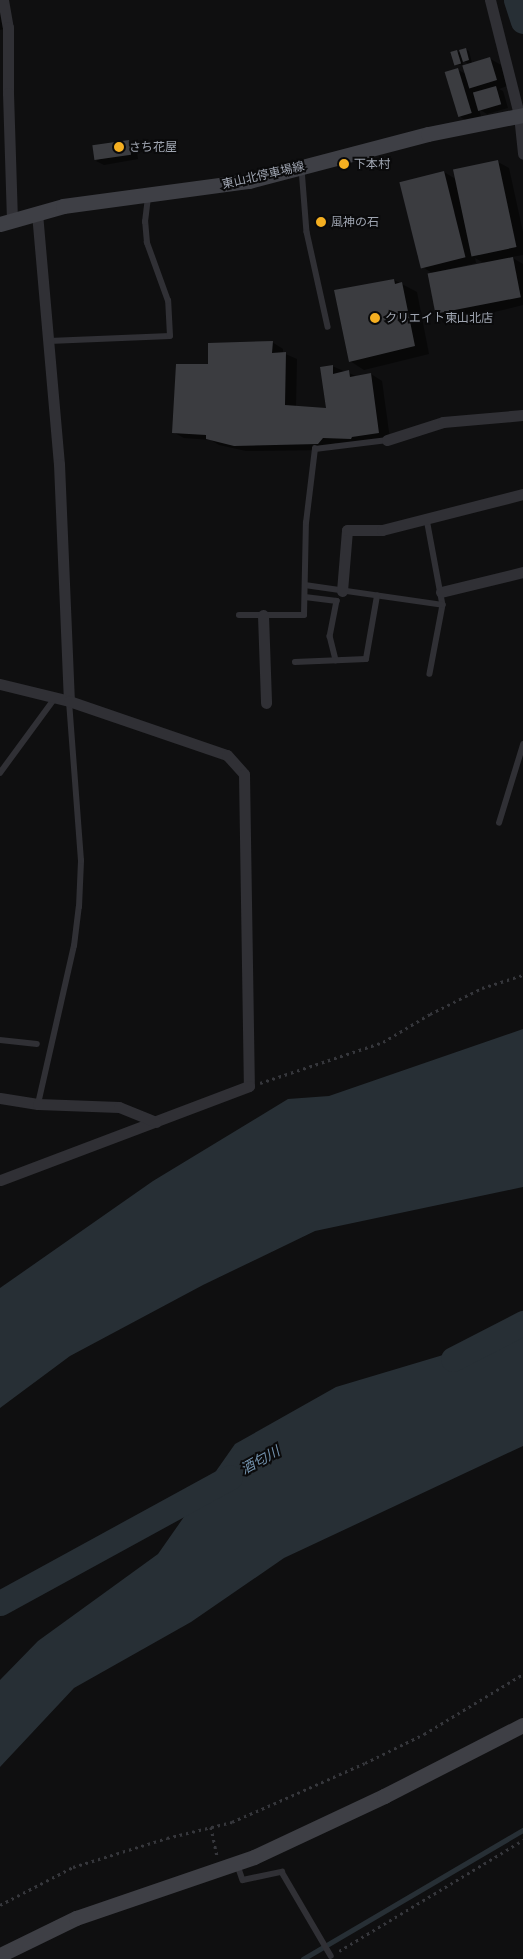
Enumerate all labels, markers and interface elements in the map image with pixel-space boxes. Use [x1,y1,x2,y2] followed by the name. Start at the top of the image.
[129,140,177,154] place label: さち花屋
[113,141,125,153] marker: さち花屋
[354,157,390,171] place label: 下本村
[338,158,350,170] marker: 下本村
[220,159,306,191] street label: 東山北停車場線
[331,215,379,229] place label: 風神の石
[315,216,327,228] marker: 風神の石
[385,311,493,325] place label: クリエイト東山北店
[369,312,381,324] marker: クリエイト東山北店
[238,1442,282,1478] water label: 酒匂川

